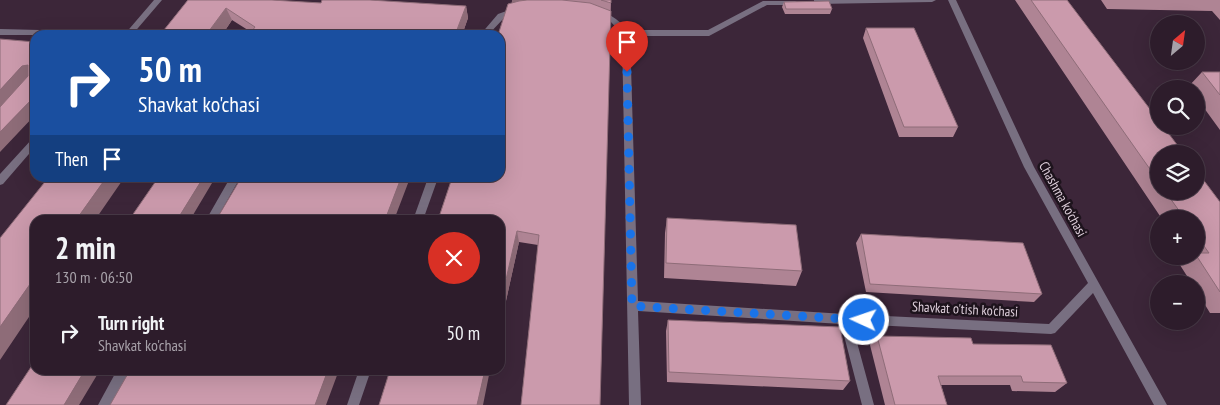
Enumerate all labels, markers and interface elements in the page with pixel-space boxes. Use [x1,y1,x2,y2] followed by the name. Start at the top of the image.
[1150,15,1205,70] north arrow
[1150,15,1205,330] map controls
[606,21,648,72] pin
[613,28,641,56] icon: arrive
[138,46,202,92] text: 50 m
[55,50,120,115] icon: right
[1150,80,1205,135] button: search
[138,90,260,118] text: Shavkat ko'chasi
[98,145,126,173] icon: arrive
[1150,145,1205,200] button: layers
[55,147,88,171] text: Then
[1035,158,1091,240] street label: Chashma ko'chasi
[1150,210,1205,265] button: +
[55,228,116,267] text: 2 min
[428,232,480,284] button: close
[55,267,133,287] text: 130 m · 06:50
[1150,275,1205,330] button: −
[837,293,889,345] position arrow
[911,297,1019,321] street label: Shavkat o'tish ko'chasi
[98,311,164,335] text: Turn right
[55,319,83,347] icon: right
[447,321,480,345] text: 50 m
[98,335,187,355] text: Shavkat ko'chasi

